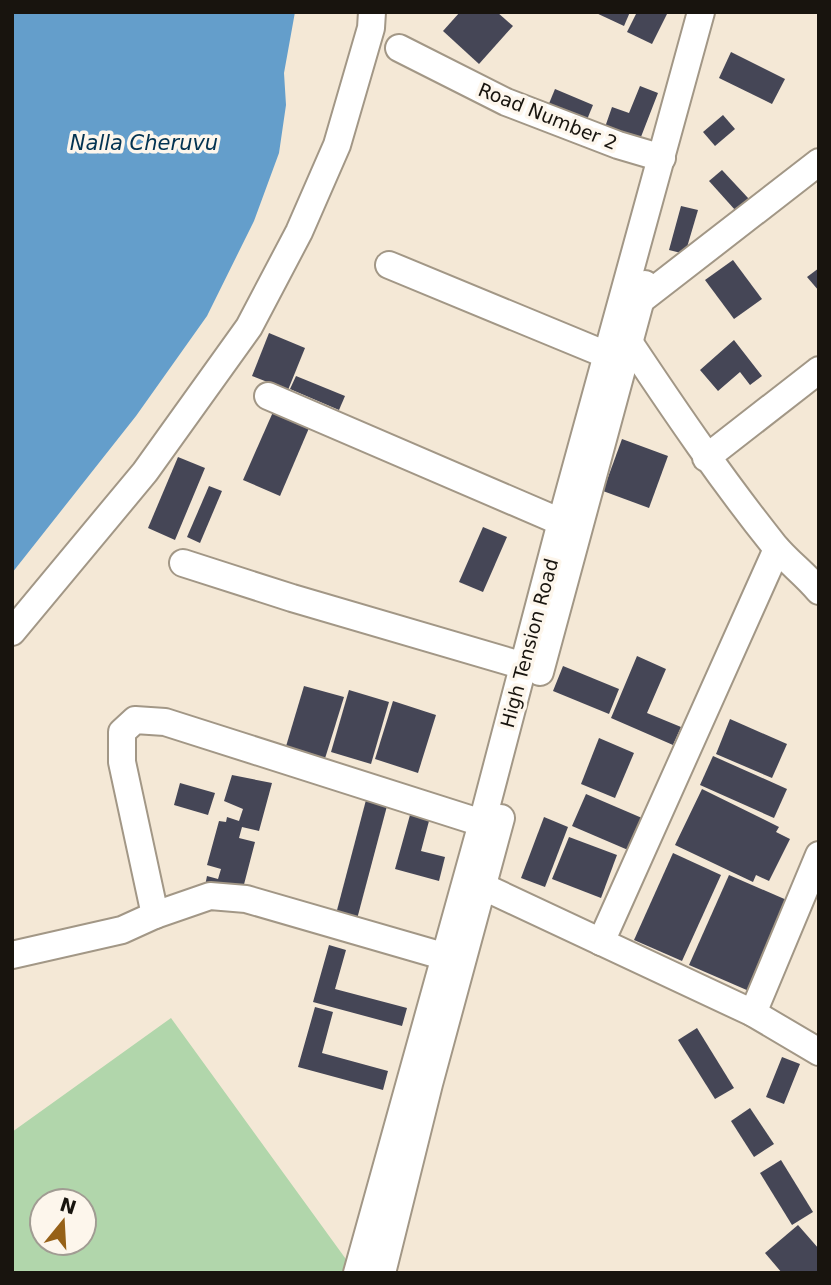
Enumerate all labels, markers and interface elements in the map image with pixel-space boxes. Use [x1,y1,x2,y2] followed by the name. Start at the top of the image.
[475,78,621,154] street label: Road Number 2
[70,131,218,155] water label: Nalla Cheruvu
[496,556,562,730] street label: High Tension Road
[28,1187,98,1257] north arrow
[57,1193,79,1219] text: N

